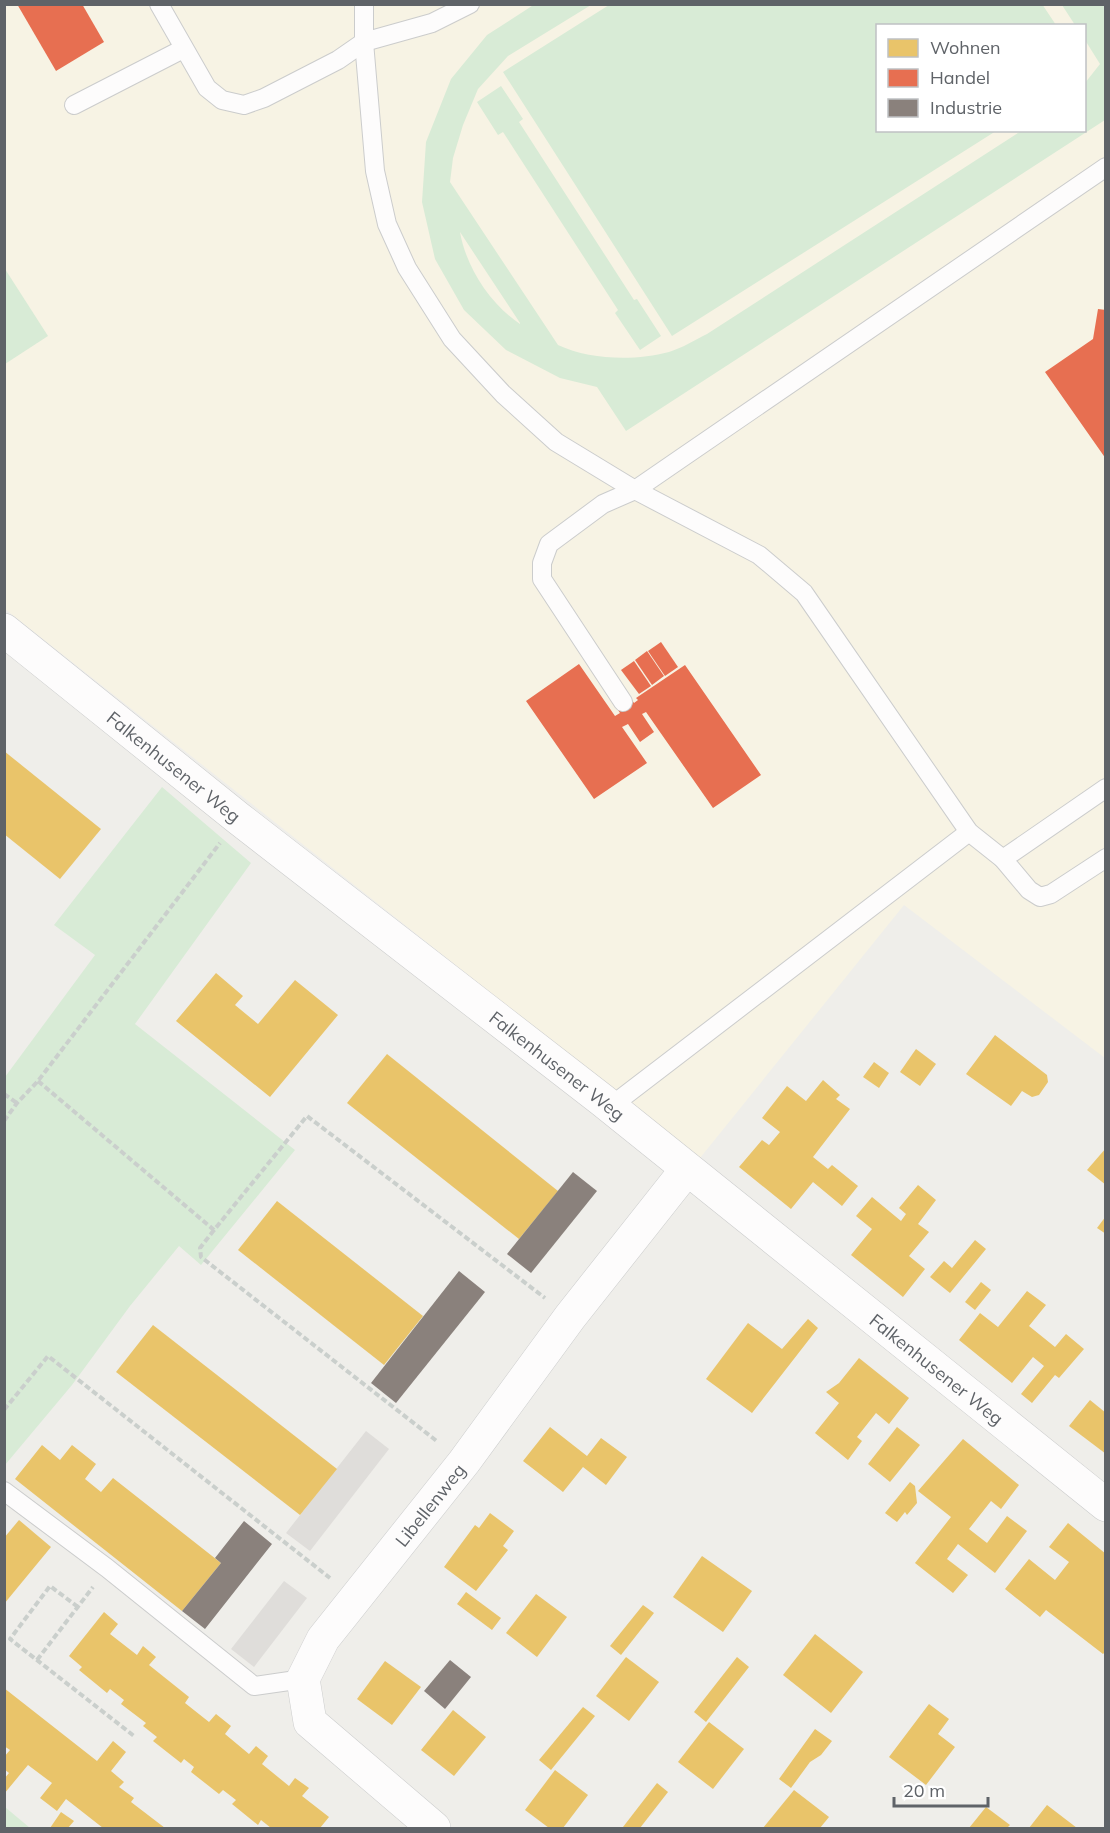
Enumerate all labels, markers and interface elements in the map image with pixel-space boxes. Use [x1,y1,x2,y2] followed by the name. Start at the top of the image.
[876,24,1086,132] legend
[930,36,1001,59] text: Wohnen
[930,66,990,89] text: Handel
[930,96,1002,119] text: Industrie
[102,706,246,827] street label: Falkenhusener Weg
[485,1006,629,1125] street label: Falkenhusener Weg
[865,1308,1008,1430] street label: Falkenhusener Weg
[390,1459,470,1551] street label: Libellenweg
[894,1770,988,1808] scale bar
[903,1779,945,1802] text: 20 m

